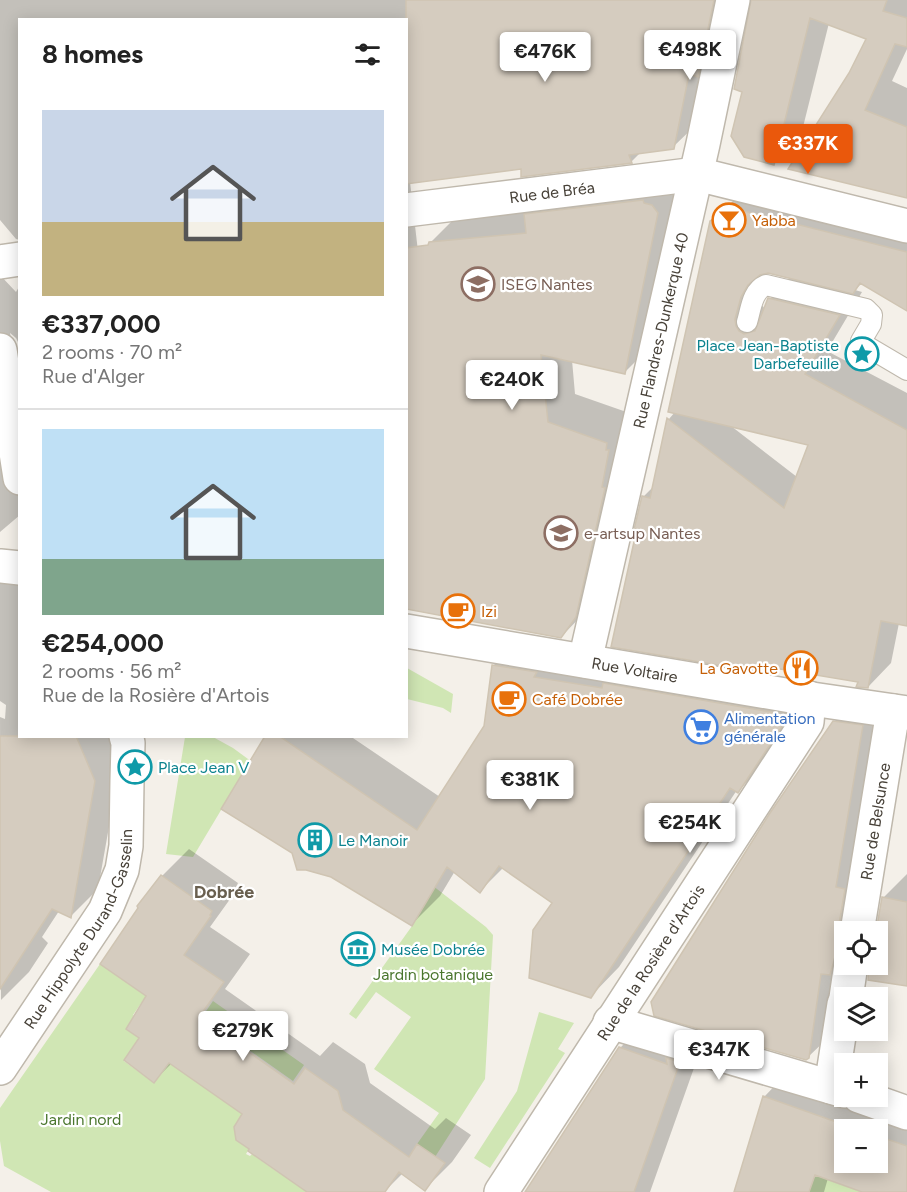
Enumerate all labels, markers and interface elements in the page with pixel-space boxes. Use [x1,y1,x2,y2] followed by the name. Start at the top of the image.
[648,30,732,81] pin: €498K
[503,32,587,83] pin: €476K
[658,37,722,61] text: €498K
[42,38,143,70] text: 8 homes
[351,38,384,71] icon: filters
[514,39,576,63] text: €476K
[766,124,850,175] pin: €337K
[778,131,838,155] text: €337K
[159,149,267,257] icon: home
[508,177,596,207] street label: Rue de Bréa
[711,202,747,238] bar icon: Yabba
[752,211,796,230] place label: Yabba
[629,231,692,430] street label: Rue Flandres-Dunkerque 40
[460,266,496,302] school or university icon: ISEG Nantes
[501,275,592,294] place label: ISEG Nantes
[42,308,161,340] text: €337,000
[697,336,839,373] place label: Place Jean-Baptiste Darbefeuille
[844,336,880,372] place icon: Place Jean-Baptiste Darbefeuille
[42,340,182,364] text: 2 rooms · 70 m²
[470,360,554,411] pin: €240K
[42,364,145,388] text: Rue d'Alger
[480,367,544,391] text: €240K
[159,468,267,576] icon: home
[543,515,579,551] school or university icon: e-artsup Nantes
[584,524,701,543] place label: e-artsup Nantes
[440,593,476,629] cafe icon: Izi
[481,602,497,621] place label: Izi
[42,627,164,659] text: €254,000
[783,650,819,686] restaurant icon: La Gavotte
[590,653,679,686] street label: Rue Voltaire
[42,659,181,683] text: 2 rooms · 56 m²
[699,659,778,678] place label: La Gavotte
[491,681,527,717] cafe icon: Café Dobrée
[42,683,269,707] text: Rue de la Rosière d'Artois
[532,690,623,709] place label: Café Dobrée
[683,709,719,745] supermarket icon: Alimentation générale
[724,709,816,746] place label: Alimentation générale
[117,749,153,785] place icon: Place Jean V
[158,758,249,777] place label: Place Jean V
[488,760,572,811] pin: €381K
[856,761,894,882] street label: Rue de Belsunce
[500,767,560,791] text: €381K
[648,803,732,854] pin: €254K
[658,810,722,834] text: €254K
[297,822,333,858] building icon: Le Manoir
[20,829,136,1032] street label: Rue Hippolyte Durand-Gasselin
[338,831,409,850] place label: Le Manoir
[194,881,254,903] district label: Dobrée
[593,881,708,1044] street label: Rue de la Rosière d'Artois
[834,921,888,1173] map controls
[834,921,888,975] button: locate
[340,931,376,967] museum icon: Musée Dobrée
[381,940,485,959] place label: Musée Dobrée
[373,965,493,984] park label: Jardin botanique
[834,987,888,1041] button: layers
[201,1011,285,1062] pin: €279K
[212,1018,274,1042] text: €279K
[677,1030,761,1081] pin: €347K
[688,1037,750,1061] text: €347K
[834,1053,888,1107] button: +
[41,1110,121,1129] park label: Jardin nord
[834,1119,888,1173] button: −

